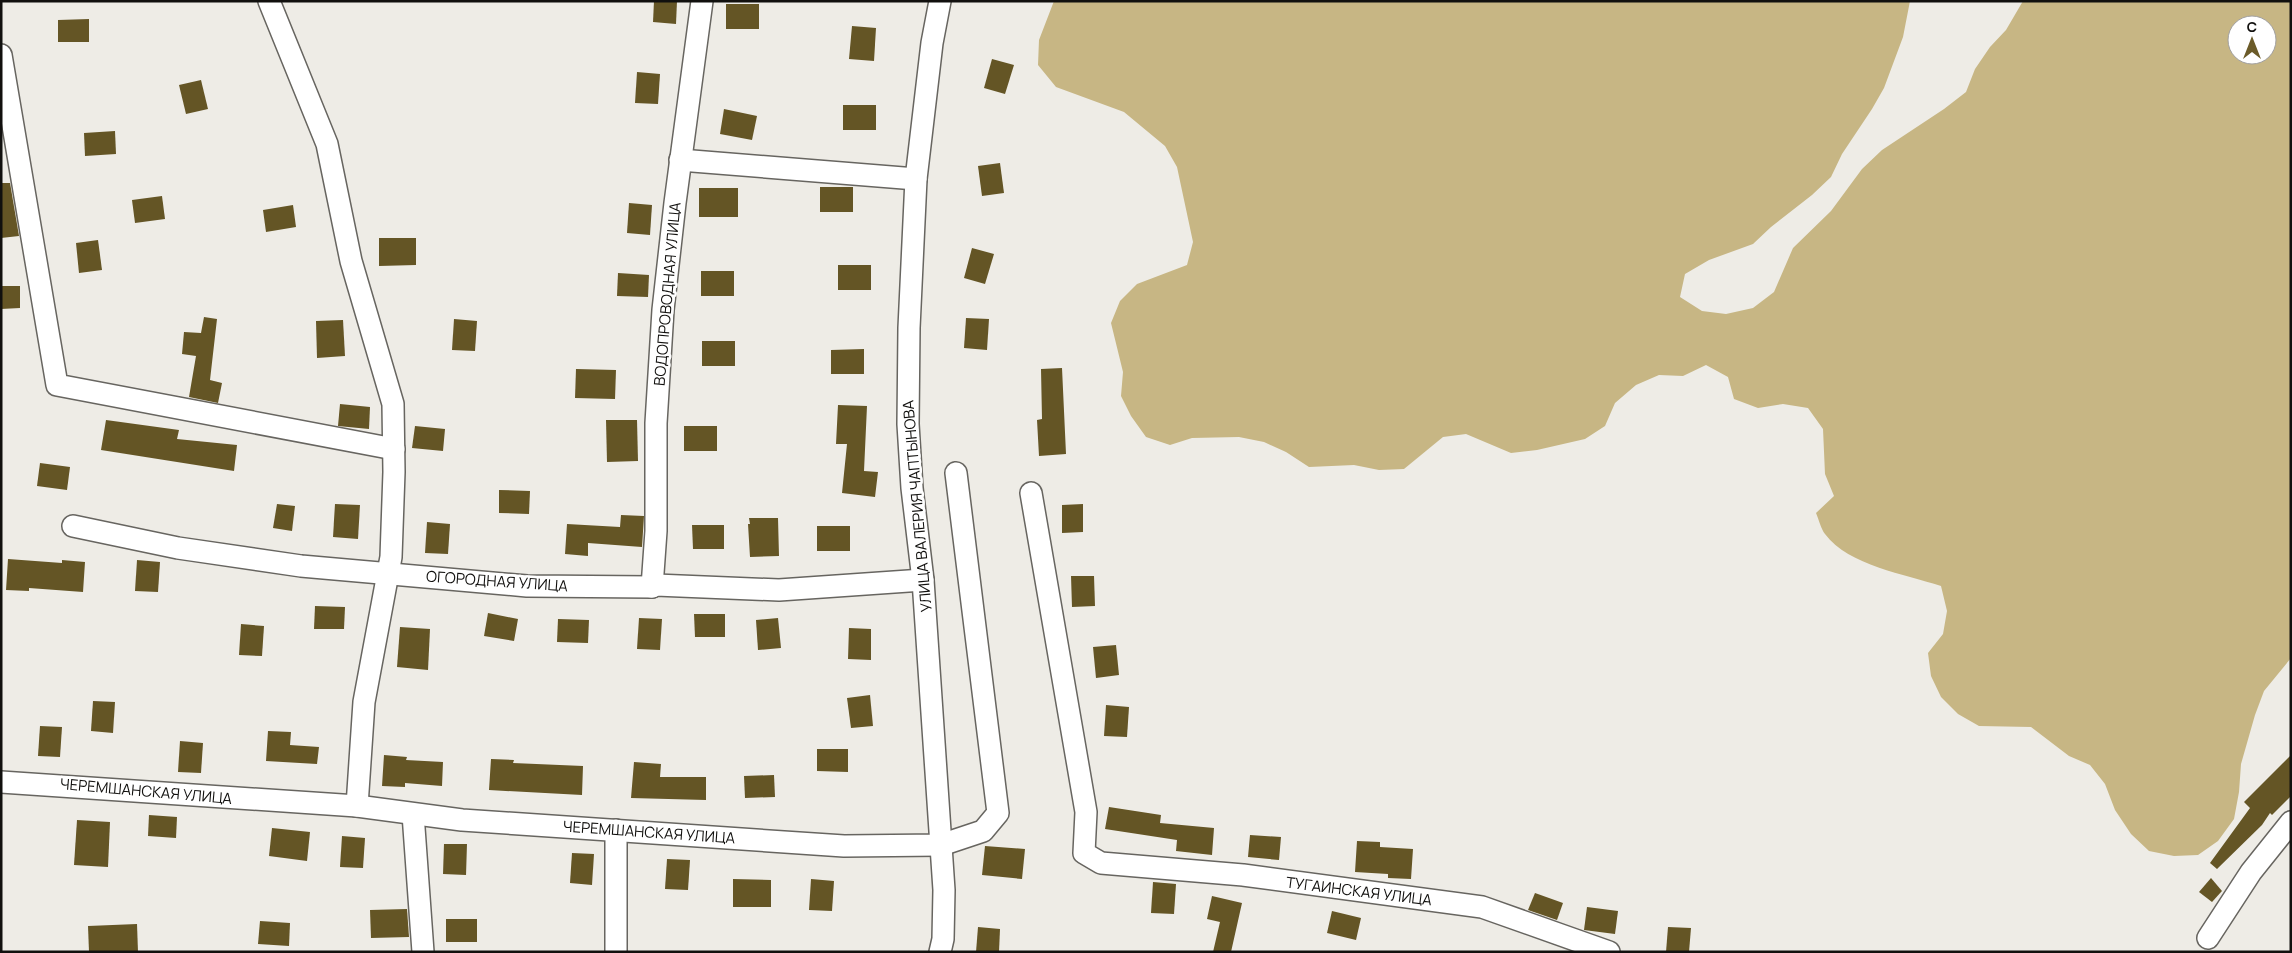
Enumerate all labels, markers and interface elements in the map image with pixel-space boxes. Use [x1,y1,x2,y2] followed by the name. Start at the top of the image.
[2227,15,2277,65] north arrow
[2247,17,2257,36] text: С
[649,201,686,387] street label: ВОДОПРОВОДНАЯ УЛИЦА
[897,399,937,613] street label: УЛИЦА ВАЛЕРИЯ ЧАПТЫНОВА
[426,566,569,596] street label: ОГОРОДНАЯ УЛИЦА
[59,773,233,809] street label: ЧЕРЕМШАНСКАЯ УЛИЦА
[562,816,736,849] street label: ЧЕРЕМШАНСКАЯ УЛИЦА
[1285,872,1434,910] street label: ТУГАИНСКАЯ УЛИЦА

